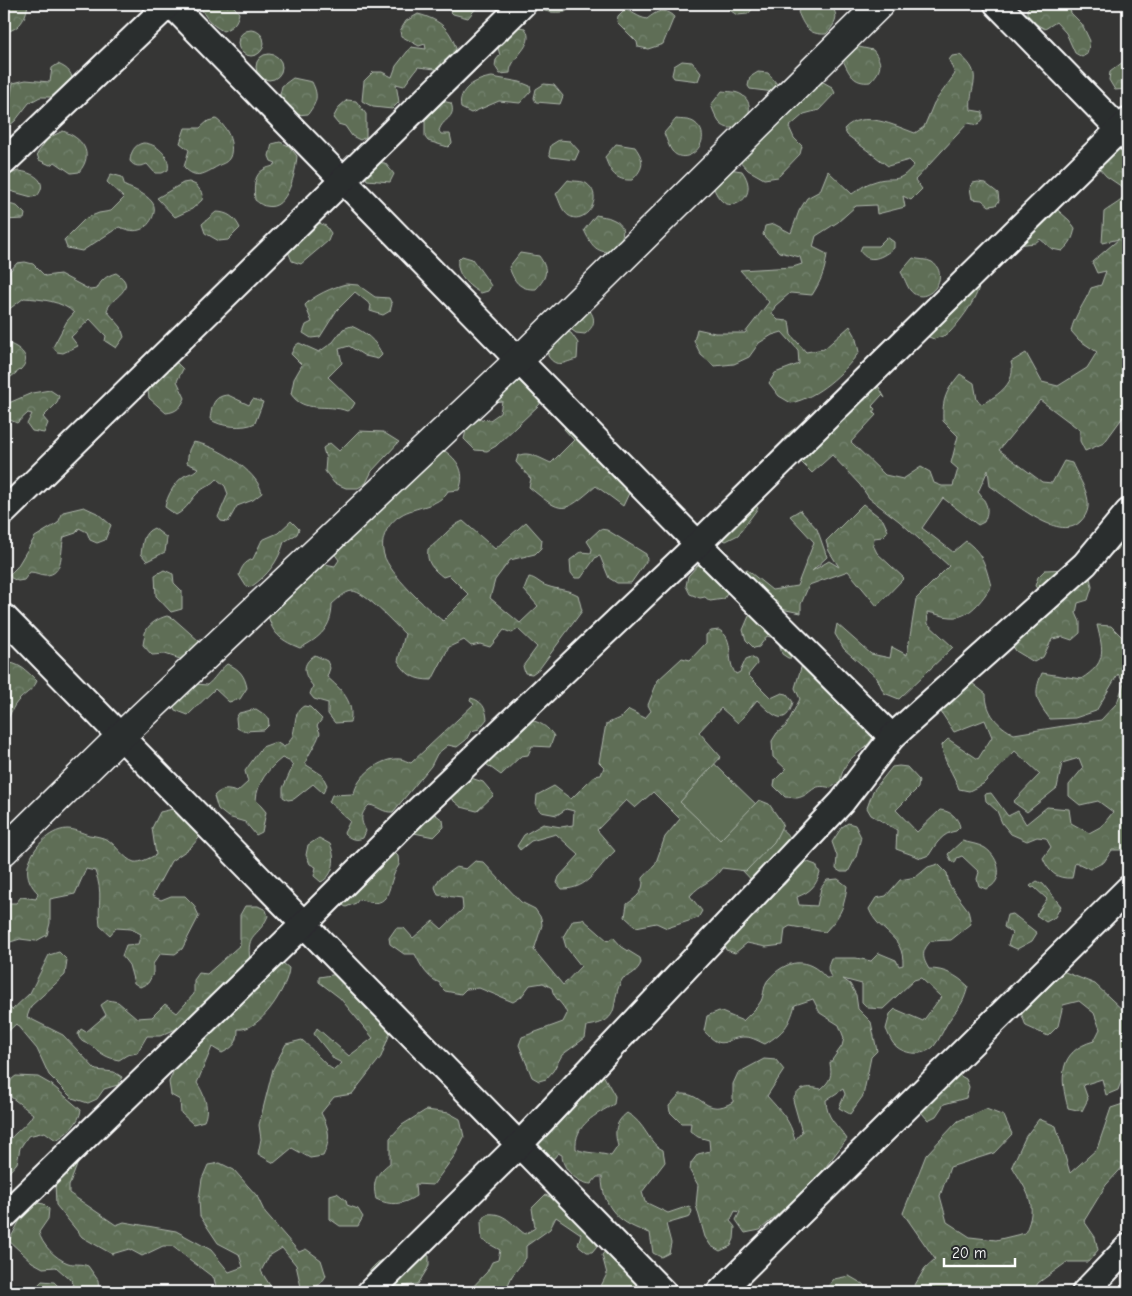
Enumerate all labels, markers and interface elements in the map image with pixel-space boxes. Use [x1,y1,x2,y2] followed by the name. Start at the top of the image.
[944,1236,1016,1268] scale bar
[952,1244,986,1262] text: 20 m

